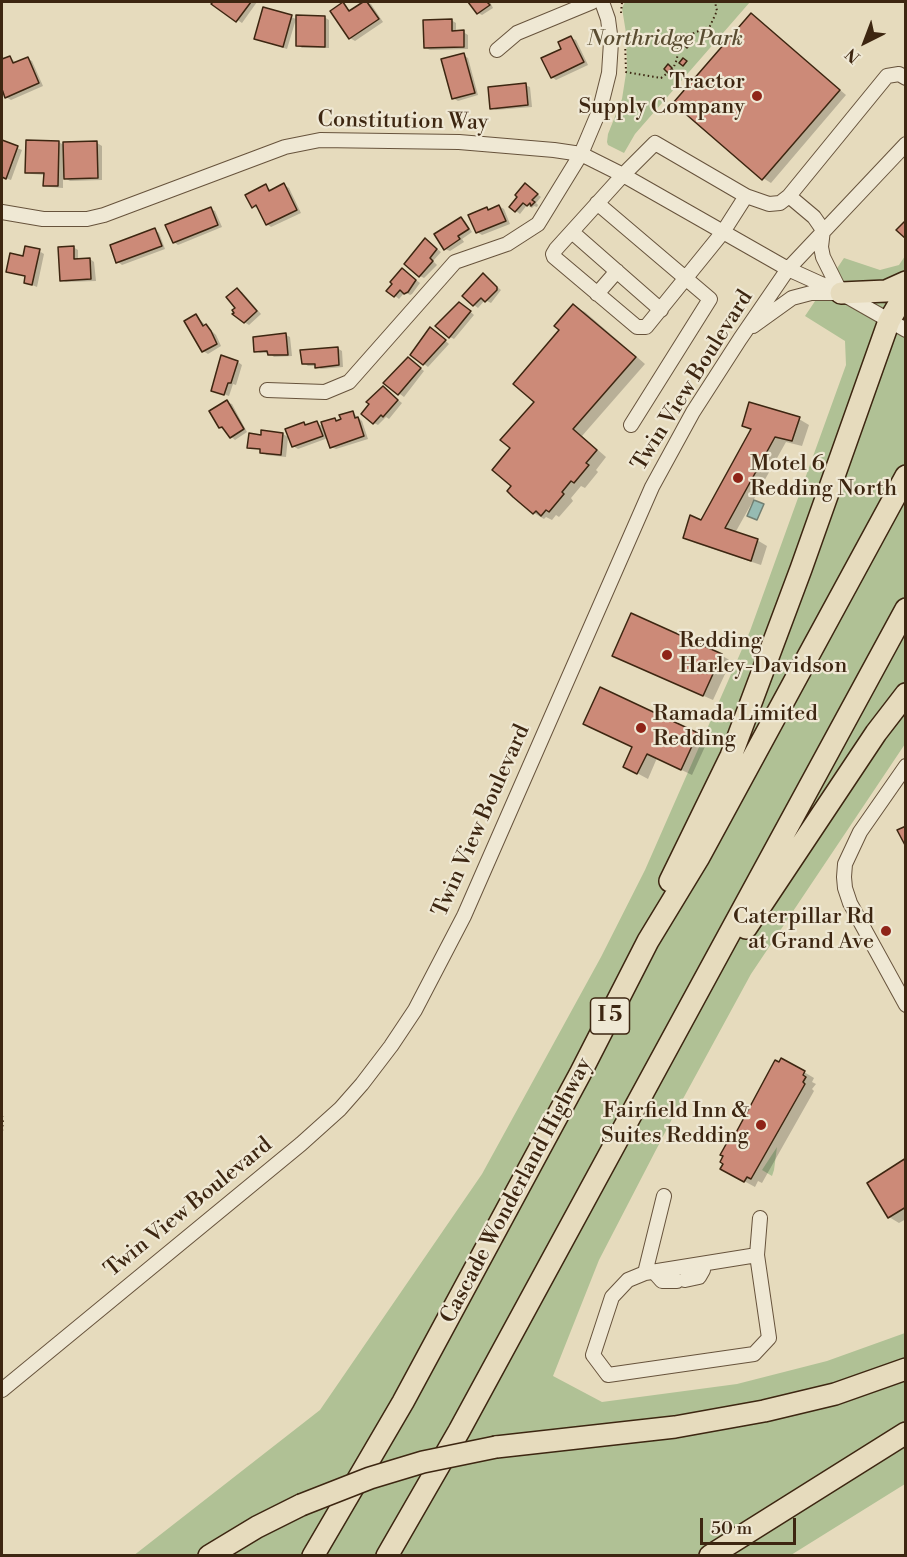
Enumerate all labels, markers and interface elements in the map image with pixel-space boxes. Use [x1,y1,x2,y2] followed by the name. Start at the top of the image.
[835,12,895,72] north arrow
[587,27,743,53] park label: Northridge Park
[842,44,864,67] text: N
[578,70,745,122] place label: Tractor Supply Company
[750,89,764,103] marker: Tractor Supply Company
[317,107,489,137] street label: Constitution Way
[627,286,759,476] street label: Twin View Boulevard
[750,452,897,504] place label: Motel 6 Redding North
[731,471,745,485] marker: Motel 6 Redding North
[679,629,847,680] place label: Redding Harley-Davidson
[660,648,674,662] marker: Redding Harley-Davidson
[653,702,818,754] place label: Ramada Limited Redding
[428,721,536,921] street label: Twin View Boulevard
[634,721,648,735] marker: Ramada Limited Redding
[733,905,874,956] place label: Caterpillar Rd at Grand Ave
[879,924,893,938] marker: Caterpillar Rd at Grand Ave
[590,998,630,1034] road number: I 5
[436,1054,598,1328] street label: Cascade Wonderland Highway
[601,1099,749,1150] place label: Fairfield Inn & Suites Redding
[754,1118,768,1132] marker: Fairfield Inn & Suites Redding
[100,1132,278,1284] street label: Twin View Boulevard
[703,1506,799,1544] scale bar
[711,1517,752,1540] text: 50 m

